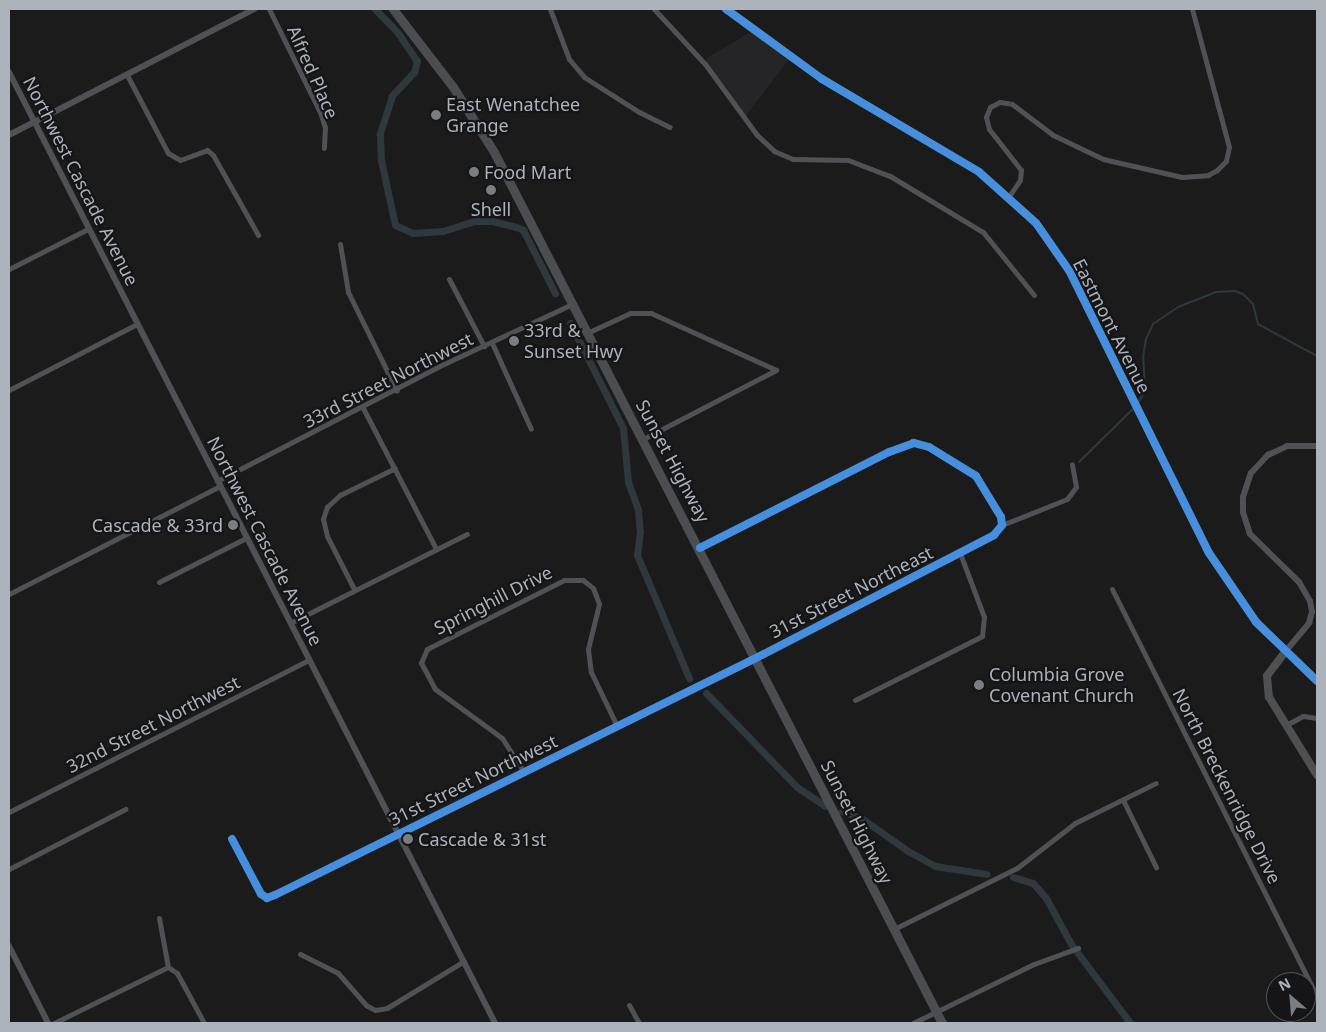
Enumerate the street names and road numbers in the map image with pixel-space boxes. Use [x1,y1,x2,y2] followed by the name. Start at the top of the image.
[283,22,343,122] street label: Alfred Place
[19,73,143,289] street label: Northwest Cascade Avenue
[1069,255,1155,397] street label: Eastmont Avenue
[300,328,476,432] street label: 33rd Street Northwest
[632,396,714,526] street label: Sunset Highway
[203,433,327,649] street label: Northwest Cascade Avenue
[766,541,936,643] street label: 31st Street Northeast
[430,561,556,639] street label: Springhill Drive
[63,671,243,777] street label: 32nd Street Northwest
[1168,685,1286,887] street label: North Breckenridge Drive
[385,730,561,830] street label: 31st Street Northwest
[817,757,897,887] street label: Sunset Highway

